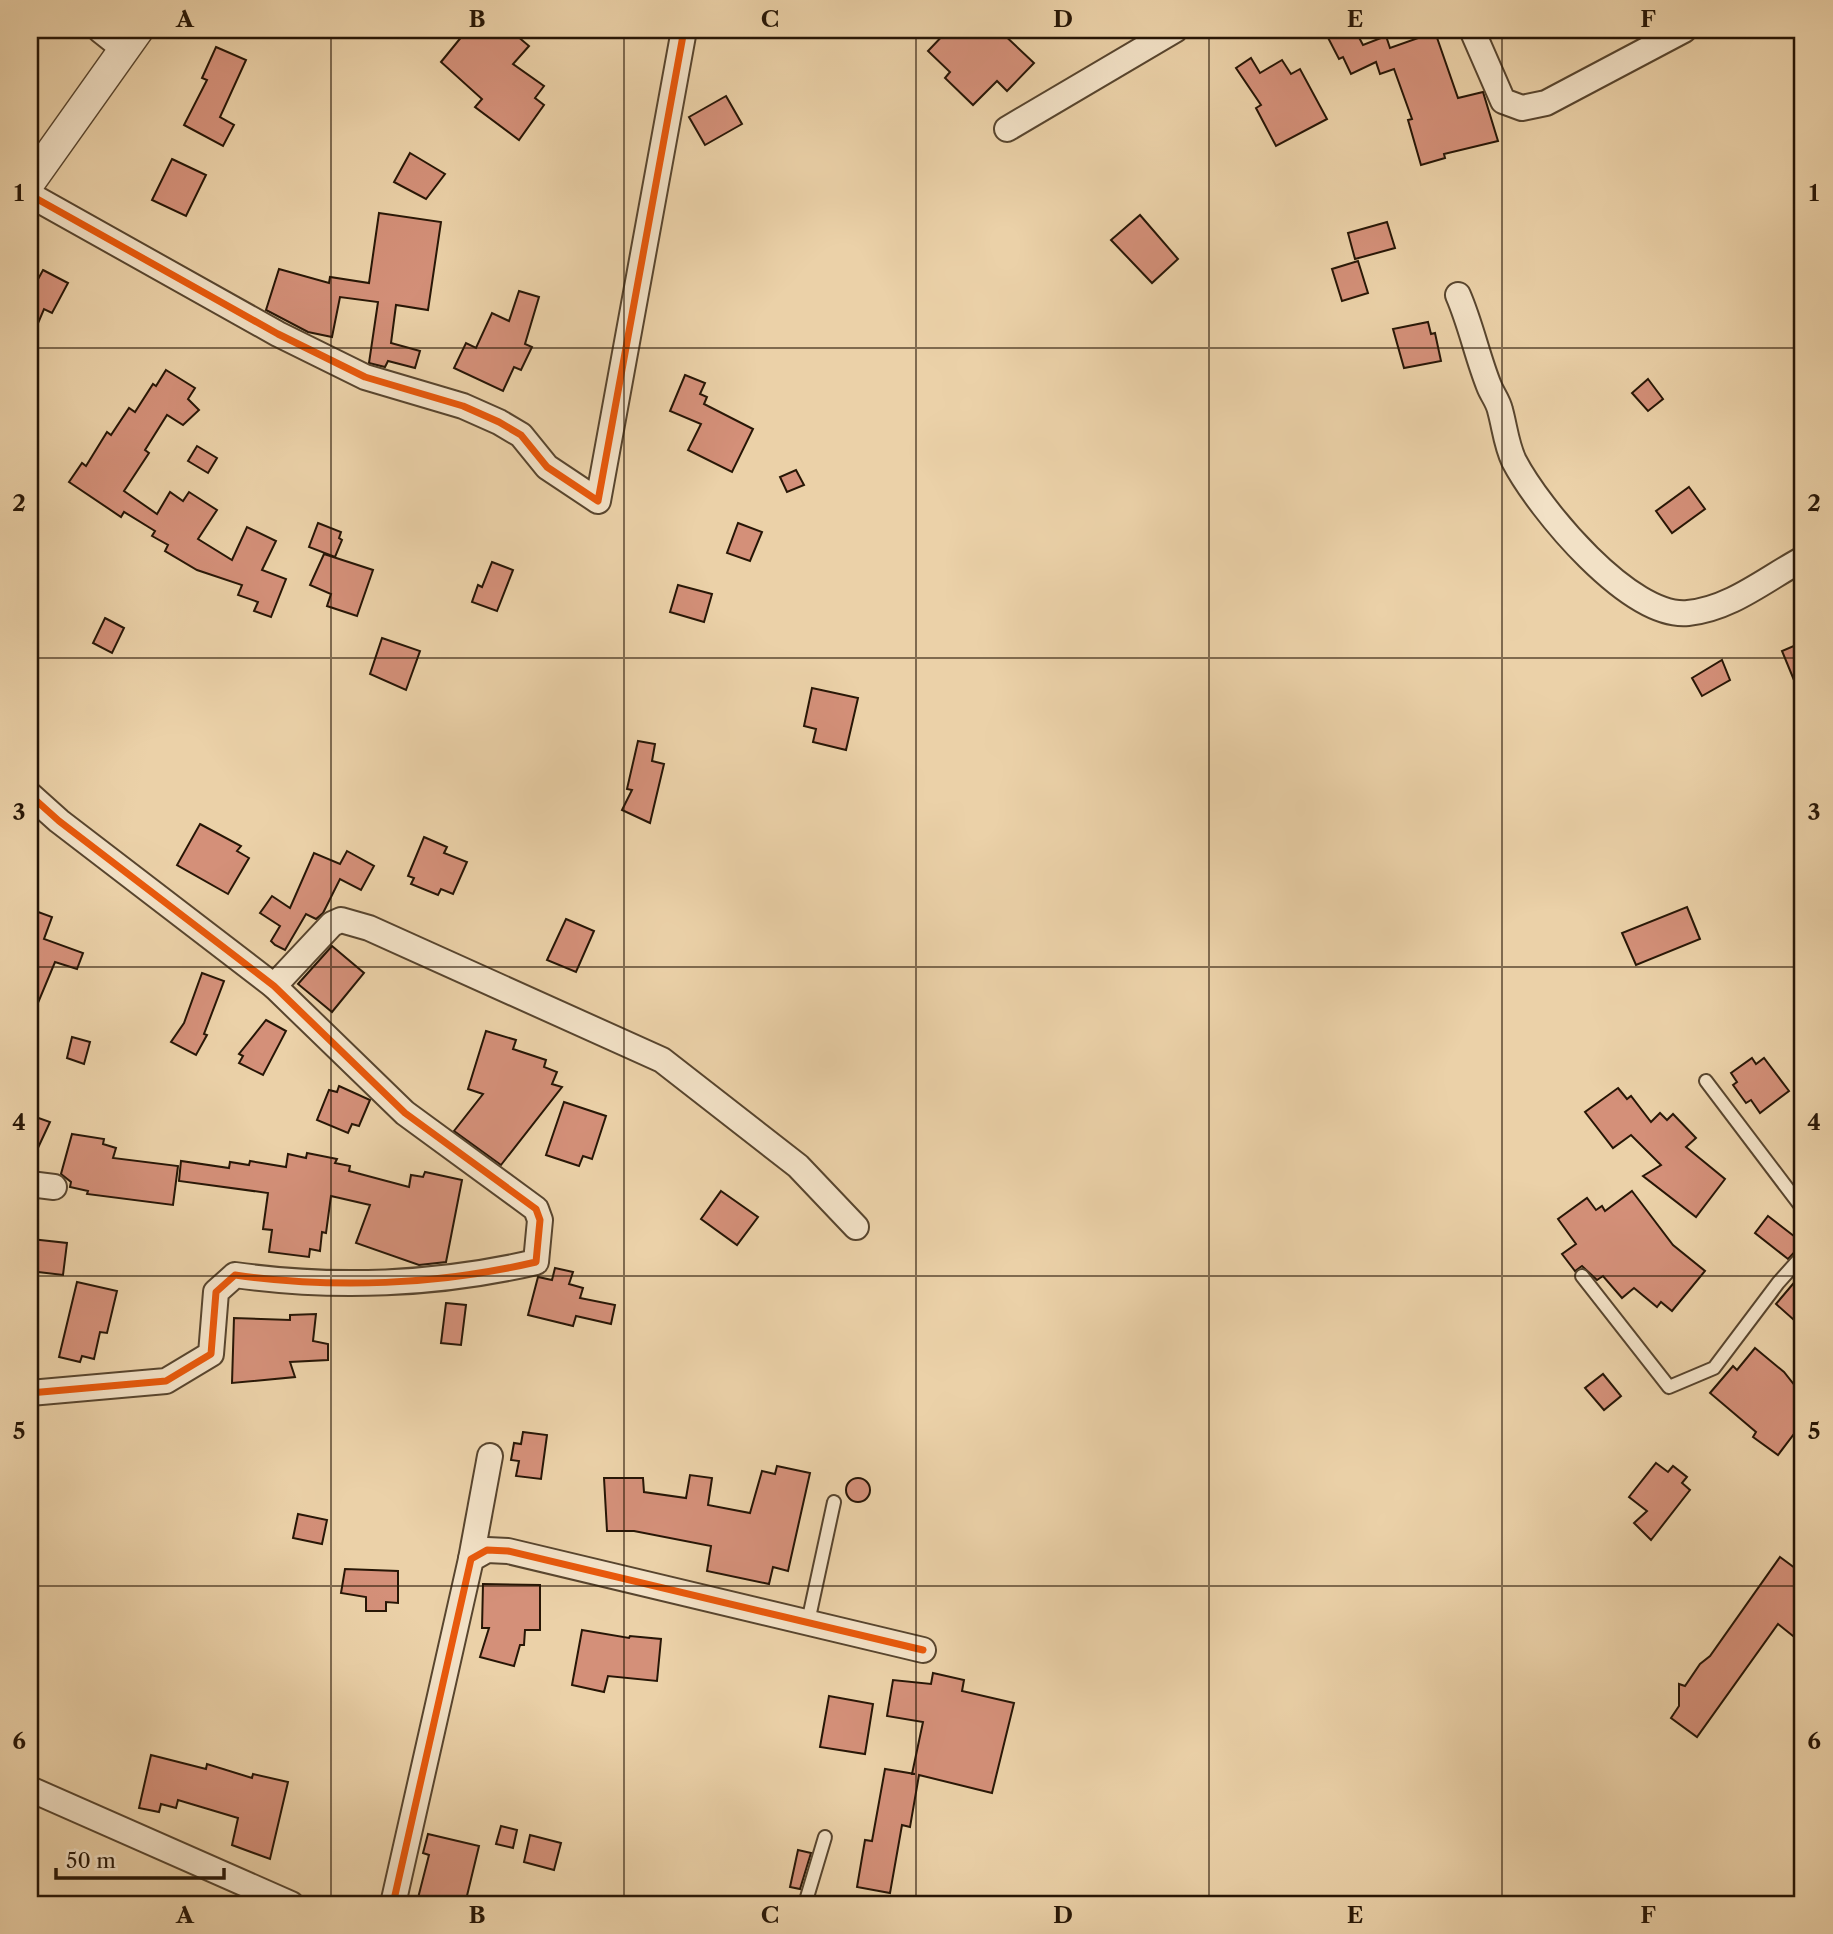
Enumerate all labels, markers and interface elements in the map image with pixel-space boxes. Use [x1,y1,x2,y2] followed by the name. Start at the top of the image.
[175,5,195,33] text: A
[468,5,486,33] text: B
[761,5,779,33] text: C
[1053,5,1073,33] text: D
[1347,5,1363,33] text: E
[1640,5,1656,33] text: F
[14,179,25,207] text: 1
[1809,179,1820,207] text: 1
[12,489,26,517] text: 2
[1807,489,1821,517] text: 2
[13,798,26,826] text: 3
[1808,798,1821,826] text: 3
[12,1108,26,1136] text: 4
[1807,1108,1821,1136] text: 4
[13,1417,25,1445] text: 5
[1808,1417,1820,1445] text: 5
[12,1727,26,1755] text: 6
[1807,1727,1821,1755] text: 6
[56,1836,224,1880] scale bar
[66,1848,116,1873] text: 50 m
[175,1901,195,1929] text: A
[468,1901,486,1929] text: B
[761,1901,779,1929] text: C
[1053,1901,1073,1929] text: D
[1347,1901,1363,1929] text: E
[1640,1901,1656,1929] text: F

